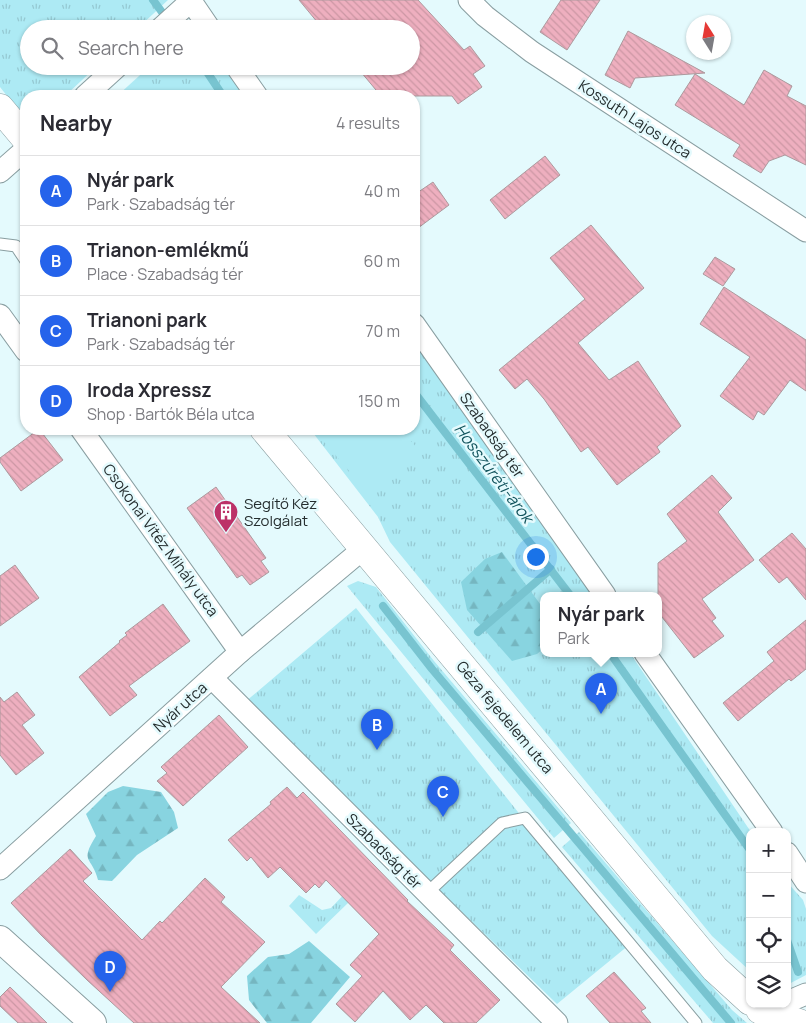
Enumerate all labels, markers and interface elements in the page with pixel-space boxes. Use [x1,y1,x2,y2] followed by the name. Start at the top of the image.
[686,15,731,60] north arrow
[20,20,420,75] search box
[38,34,66,62] icon: search
[78,35,184,61] text: Search here
[575,75,695,163] street label: Kossuth Lajos utca
[40,109,112,137] text: Nearby
[336,112,400,134] text: 4 results
[87,167,174,193] text: Nyár park
[51,180,61,202] text: A
[364,180,400,202] text: 40 m
[87,193,235,215] text: Park · Szabadság tér
[87,237,249,263] text: Trianon-emlékmű
[51,250,61,272] text: B
[364,250,400,272] text: 60 m
[87,263,243,285] text: Place · Szabadság tér
[87,307,206,333] text: Trianoni park
[50,320,62,342] text: C
[365,320,400,342] text: 70 m
[87,333,235,355] text: Park · Szabadság tér
[87,377,212,403] text: Iroda Xpressz
[455,388,529,482] street label: Szabadság tér
[50,390,62,412] text: D
[358,390,400,412] text: 150 m
[87,403,255,425] text: Shop · Bartók Béla utca
[449,419,540,529] water label: Hosszúréti-árok
[98,459,224,621] street label: Csokonai Vitéz Mihály utca
[244,493,317,531] place label: Segítő Kéz Szolgálat
[213,499,239,533] building icon: Segítő Kéz Szolgálat
[523,544,549,570] your location
[540,592,662,657] popup
[558,601,644,627] text: Nyár park
[558,627,590,649] text: Park
[452,656,558,778] street label: Géza fejedelem utca
[585,673,617,714] pin: A
[149,677,211,737] street label: Nyár utca
[361,709,393,750] pin: B
[427,776,459,817] pin: C
[341,808,427,894] street label: Szabadság tér
[746,828,791,1008] map controls
[746,828,791,873] button: +
[746,873,791,918] button: −
[746,918,791,963] button: locate
[94,951,126,992] pin: D
[746,963,791,1008] button: layers

